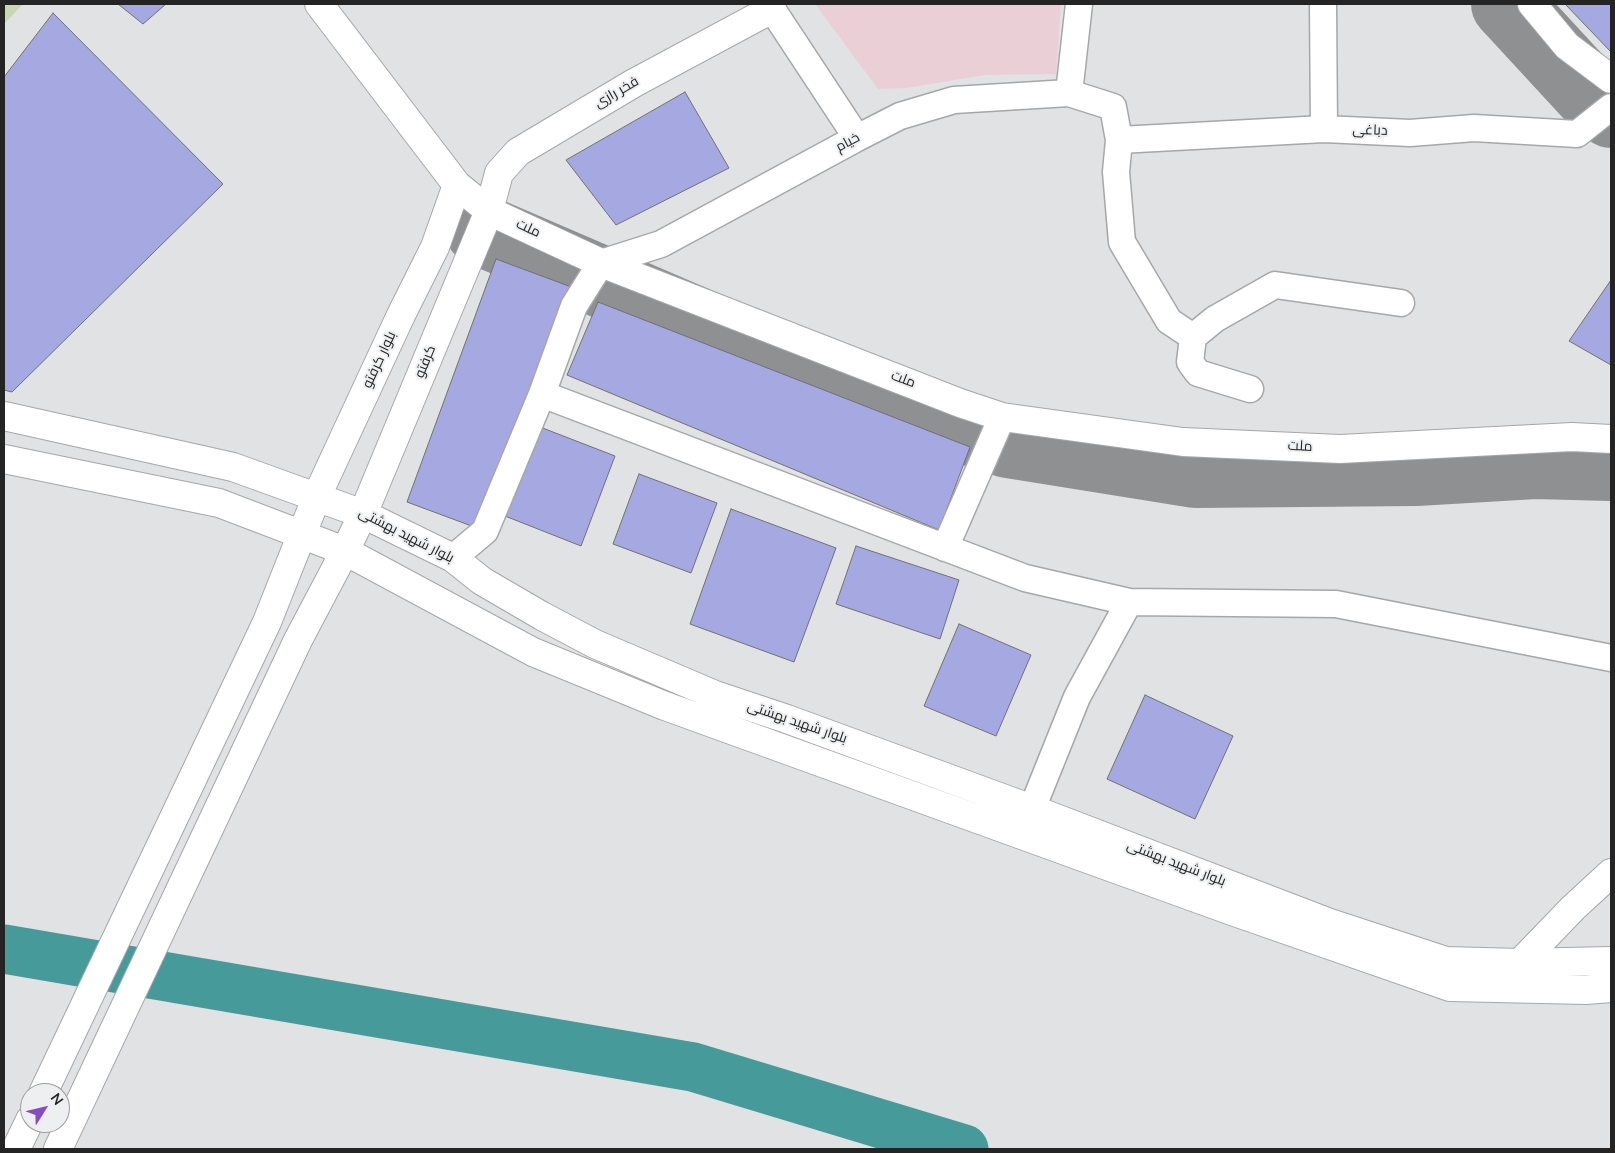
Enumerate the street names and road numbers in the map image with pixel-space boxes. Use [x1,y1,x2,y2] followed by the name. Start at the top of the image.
[592,74,642,112] street label: فخر رازی
[1352,122,1388,140] street label: دباغی
[833,130,863,156] street label: خیام
[513,216,543,242] street label: ملت
[360,329,400,391] street label: بلوار کرفتو
[412,343,440,381] street label: کرفتو
[888,368,918,392] street label: ملت
[1287,438,1313,456] street label: ملت
[356,505,456,567] street label: بلوار شهید بهشتی
[745,698,849,748] street label: بلوار شهید بهشتی
[1124,837,1228,891] street label: بلوار شهید بهشتی

